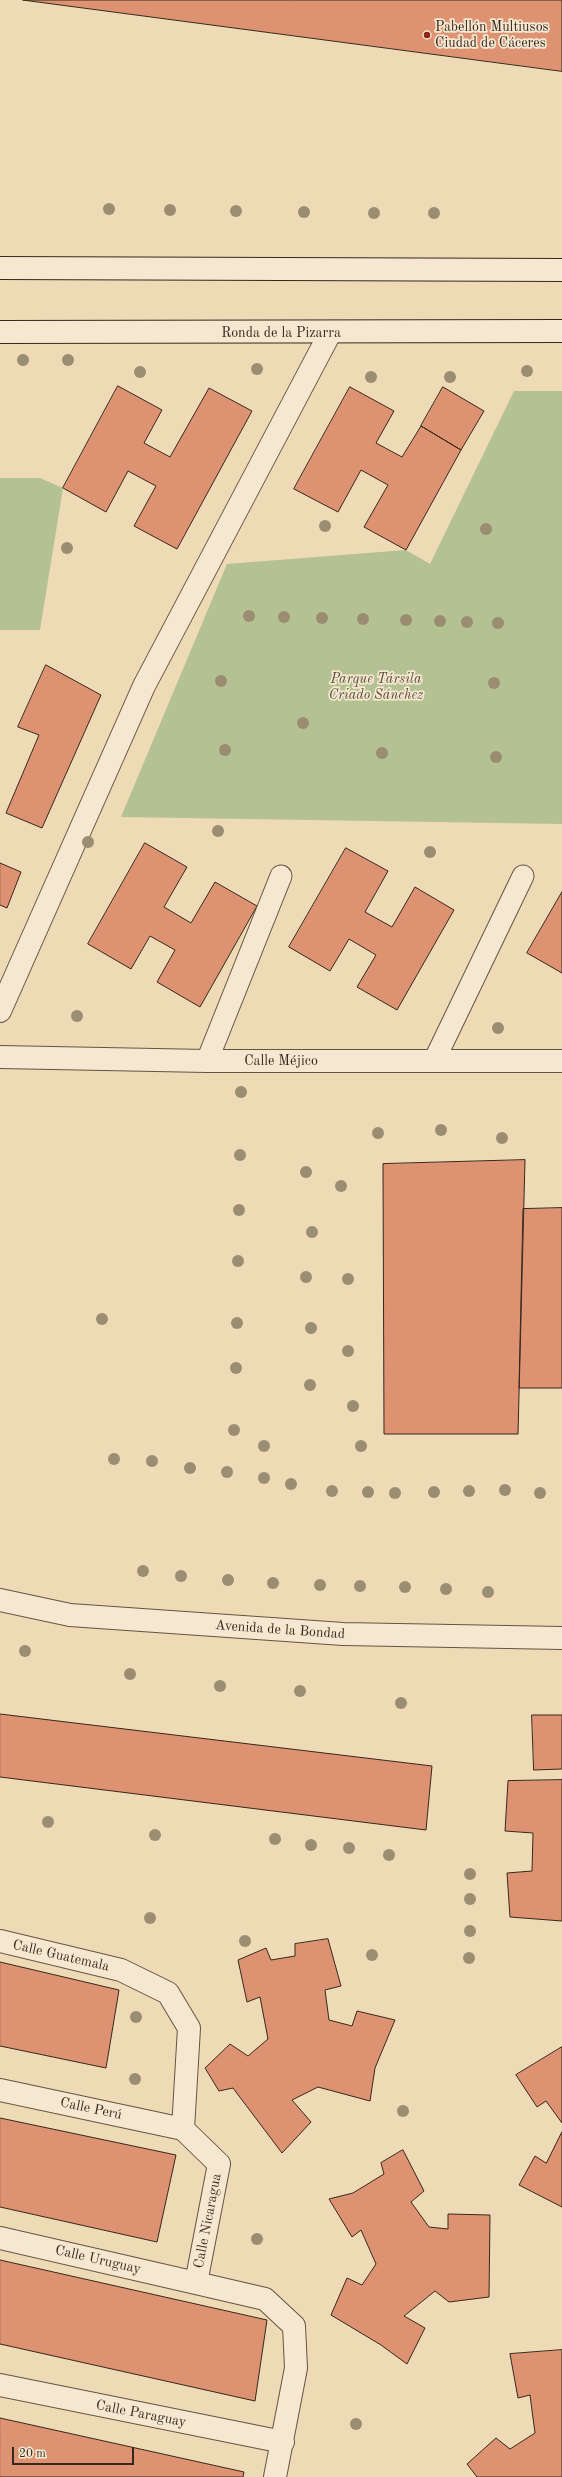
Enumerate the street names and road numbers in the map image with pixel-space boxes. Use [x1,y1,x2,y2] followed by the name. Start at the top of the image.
[221,325,341,341] street label: Ronda de la Pizarra
[244,1053,318,1069] street label: Calle Méjico
[214,1617,346,1643] street label: Avenida de la Bondad
[11,1937,111,1975] street label: Calle Guatemala
[59,2094,123,2124] street label: Calle Perú
[191,2172,225,2270] street label: Calle Nicaragua
[53,2242,143,2278] street label: Calle Uruguay
[94,2397,188,2431] street label: Calle Paraguay

